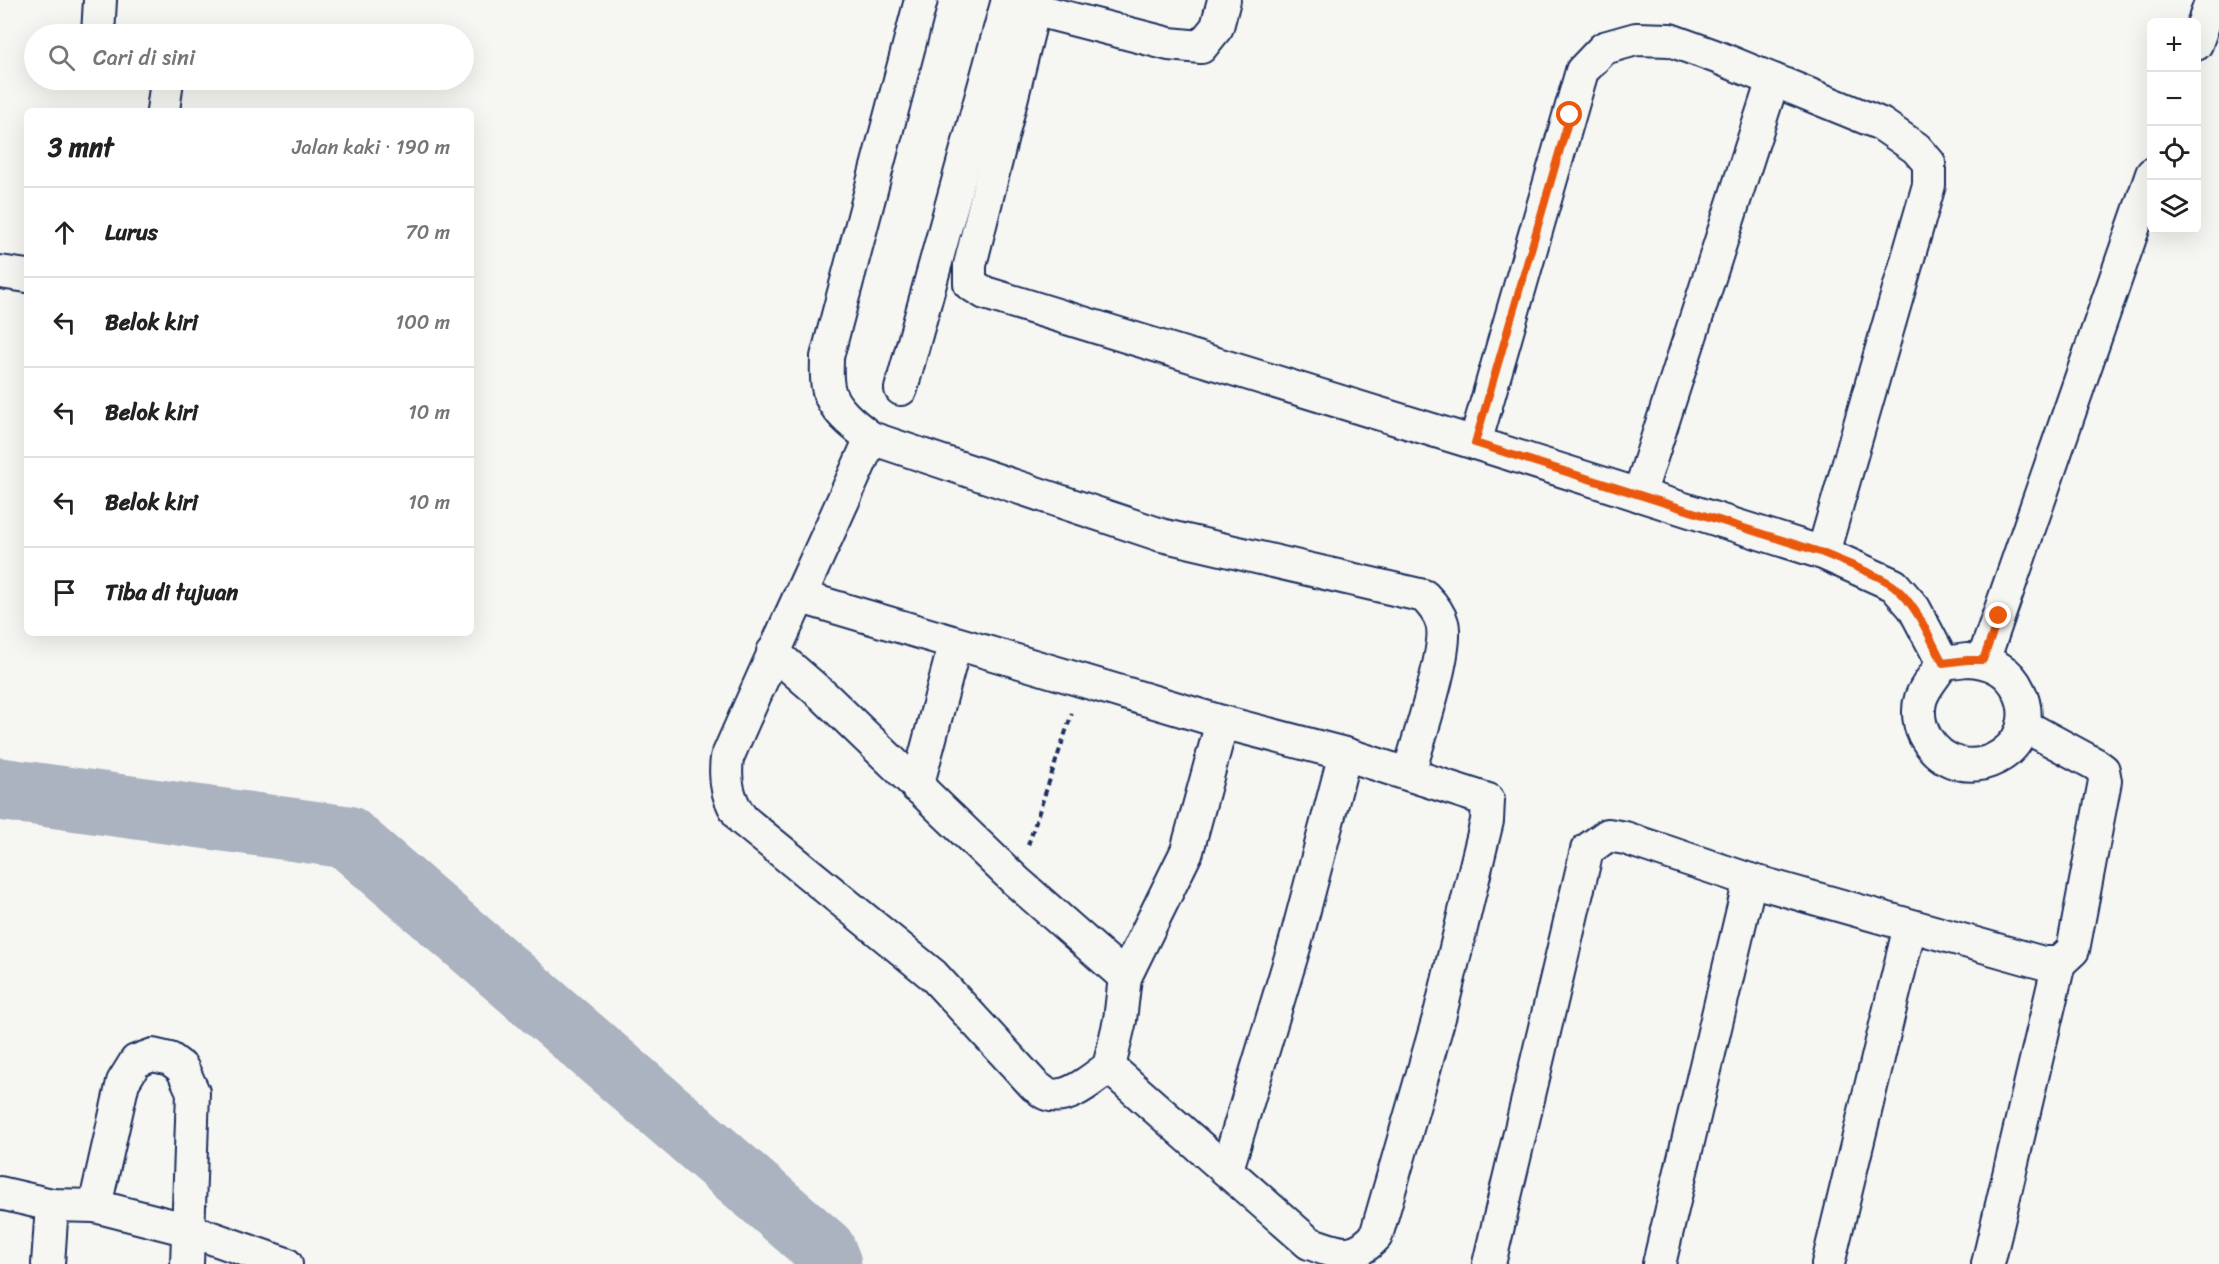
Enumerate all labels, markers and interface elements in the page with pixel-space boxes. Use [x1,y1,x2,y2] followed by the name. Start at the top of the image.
[2147,18,2201,234] map controls
[2147,18,2201,72] button: +
[24,24,474,90] search box
[93,38,195,77] text: Cari di sini
[45,41,78,74] icon: search
[2147,72,2201,126] button: −
[1556,101,1582,127] route start
[48,124,114,170] text: 3 mnt
[2147,126,2201,180] button: locate
[292,130,450,165] text: Jalan kaki · 190 m
[2147,180,2201,234] button: layers
[105,213,158,252] text: Lurus
[405,215,450,250] text: 70 m
[48,216,81,249] icon: ahead
[105,303,198,342] text: Belok kiri
[396,305,450,340] text: 100 m
[48,306,81,339] icon: left
[105,393,198,432] text: Belok kiri
[408,395,450,430] text: 10 m
[48,396,81,429] icon: left
[105,483,198,522] text: Belok kiri
[408,485,450,520] text: 10 m
[48,486,81,519] icon: left
[105,573,238,612] text: Tiba di tujuan
[48,576,81,609] icon: arrive
[1985,602,2011,628] route end

